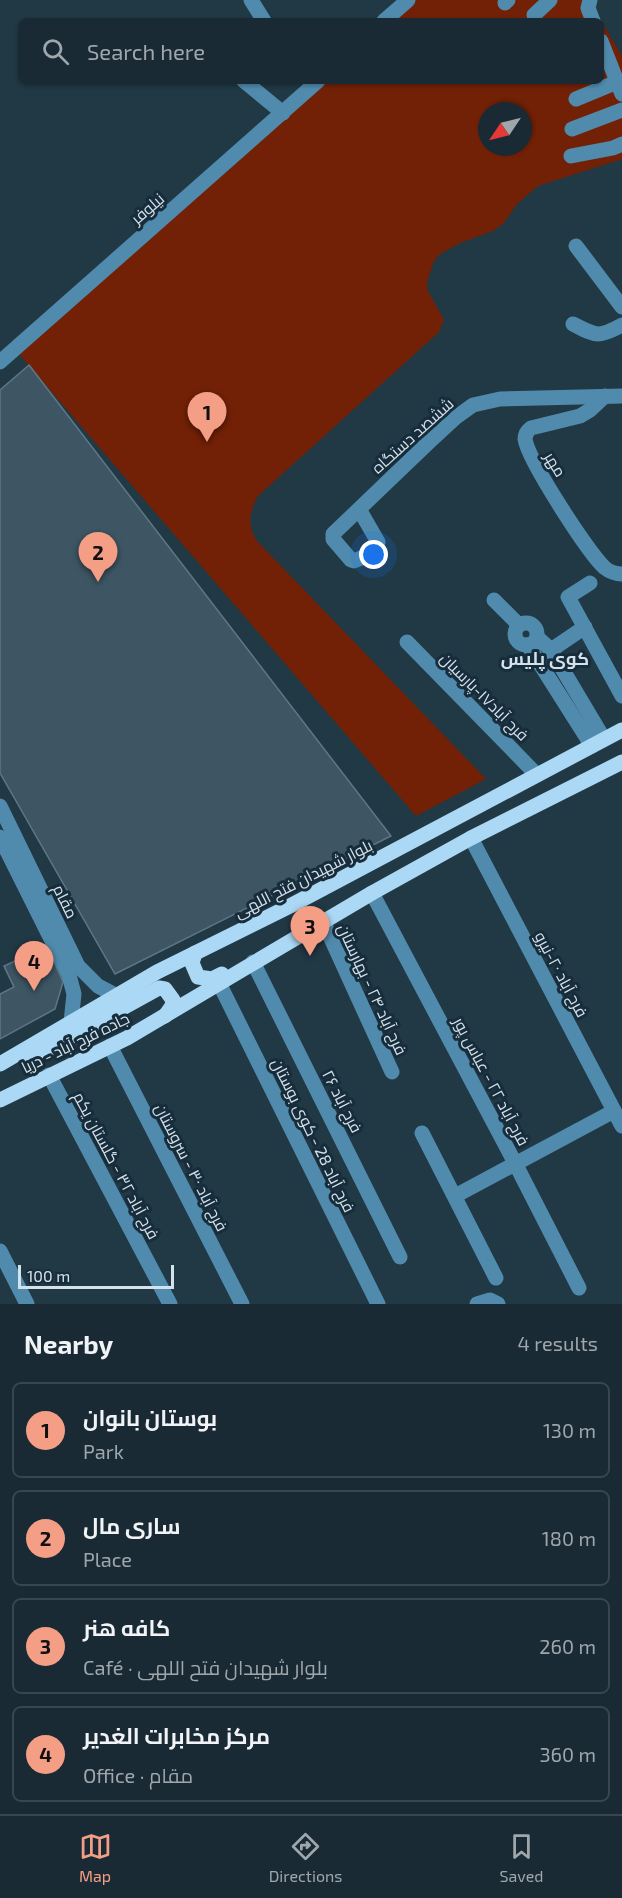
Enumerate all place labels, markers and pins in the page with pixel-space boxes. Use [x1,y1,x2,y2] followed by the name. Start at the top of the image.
[188,392,226,442] pin: 1
[78,532,118,582] pin: 2
[290,906,330,956] pin: 3
[15,942,54,991] pin: 4

